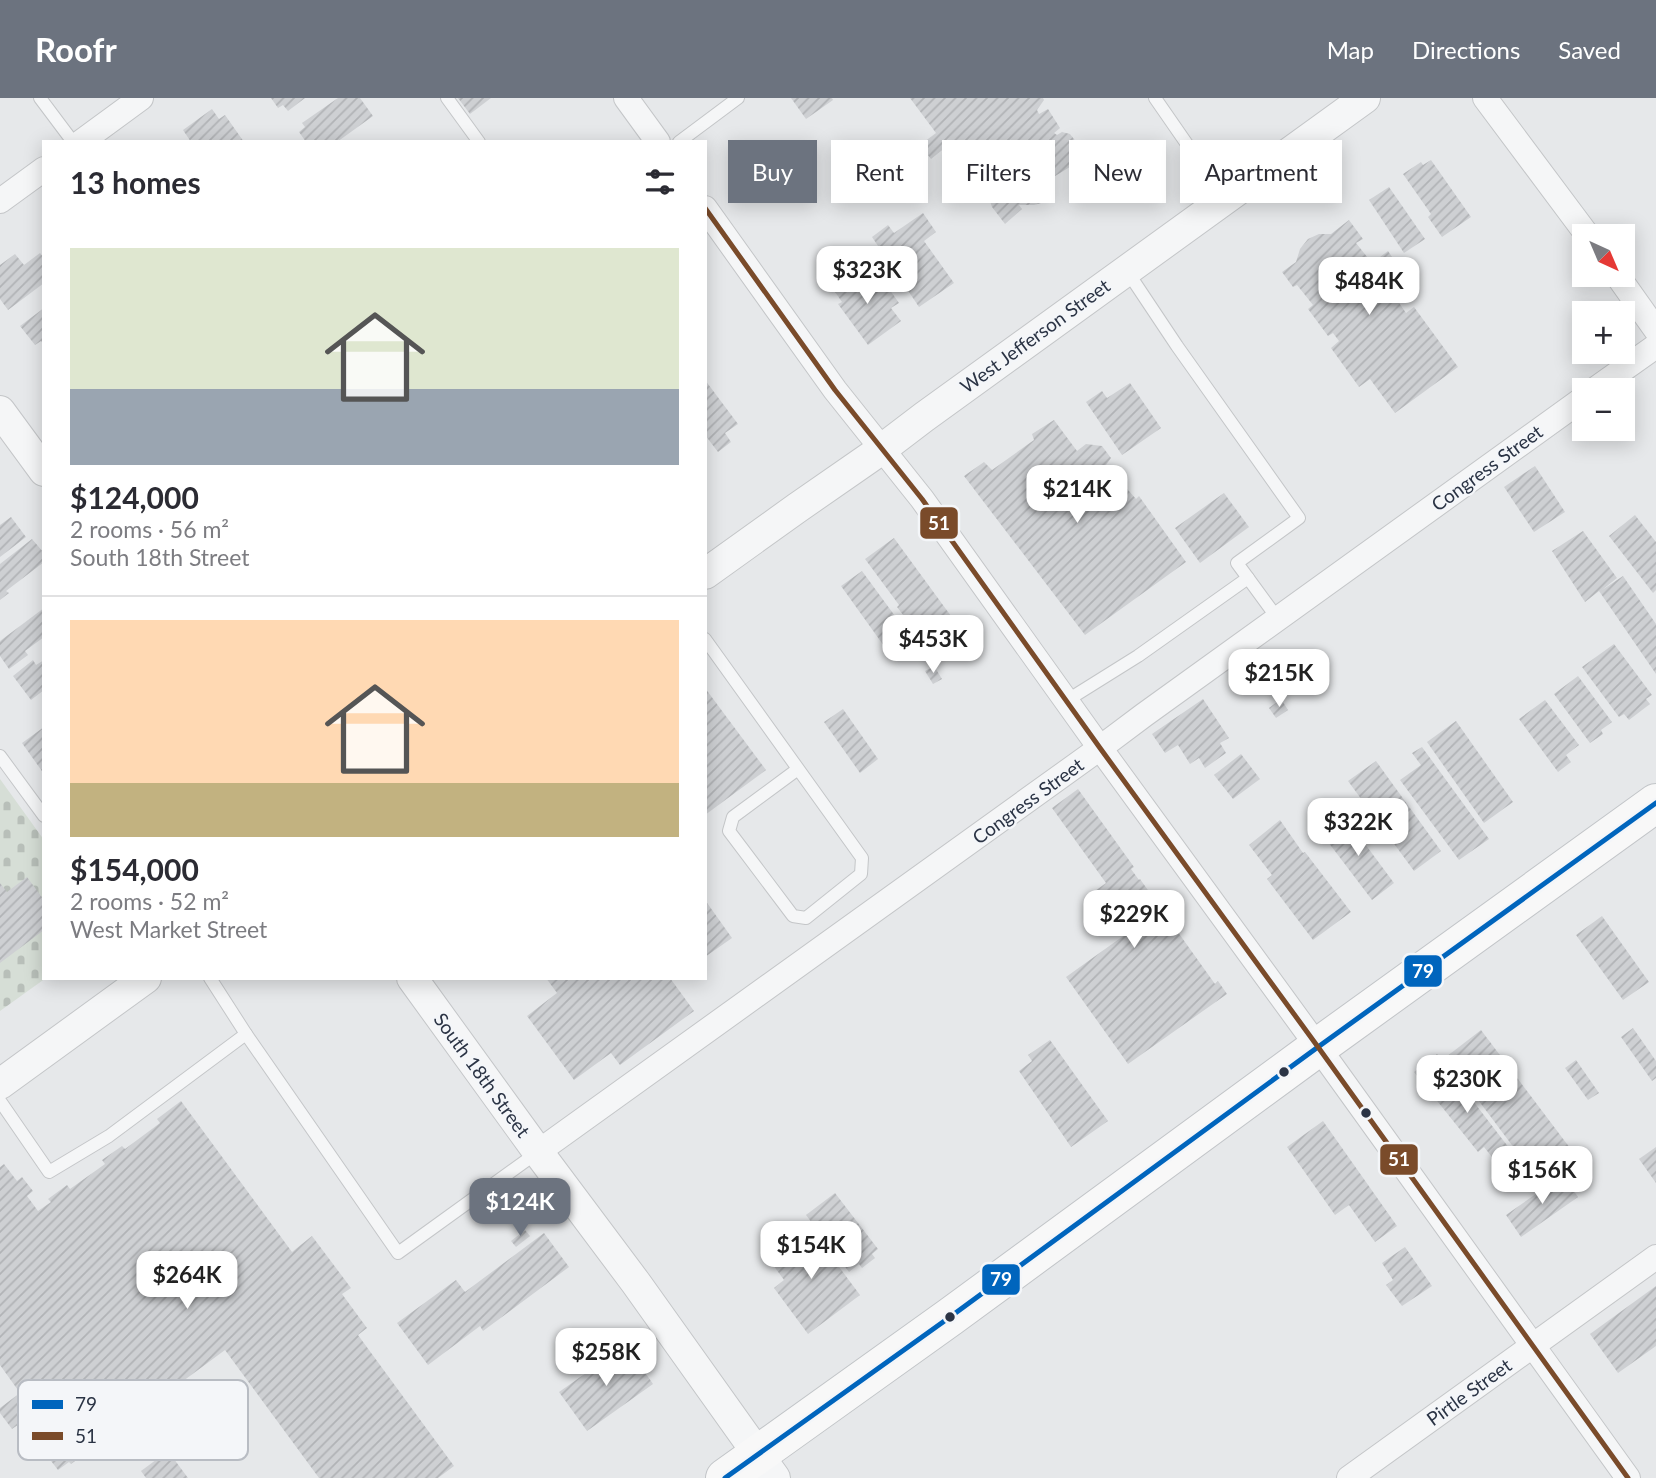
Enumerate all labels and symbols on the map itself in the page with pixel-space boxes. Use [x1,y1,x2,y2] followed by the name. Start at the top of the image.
[1572,224,1634,287] north arrow
[818,246,916,306] pin: $323K
[1320,258,1418,317] pin: $484K
[955,273,1114,398] street label: West Jefferson Street
[1427,419,1547,516] street label: Congress Street
[1028,466,1126,525] pin: $214K
[919,506,959,540] line badge: 51
[928,511,950,534] text: 51
[884,616,982,675] pin: $453K
[1230,650,1328,709] pin: $215K
[968,752,1088,849] street label: Congress Street
[1309,798,1407,858] pin: $322K
[1085,890,1183,950] pin: $229K
[1403,954,1443,988] line badge: 79
[1412,959,1434,982] text: 79
[430,1008,535,1142] street label: South 18th Street
[1418,1056,1516,1115] pin: $230K
[1277,1065,1291,1079] unlabelled marker
[1359,1106,1373,1120] unlabelled marker
[1379,1143,1419,1176] line badge: 51
[1493,1146,1591,1206] pin: $156K
[1388,1147,1410,1170] text: 51
[471,1178,569,1238] pin: $124K
[762,1222,860,1281] pin: $154K
[138,1252,236,1311] pin: $264K
[981,1263,1021,1296] line badge: 79
[990,1267,1012,1290] text: 79
[943,1310,957,1324] unlabelled marker
[557,1328,655,1388] pin: $258K
[1422,1353,1516,1430] street label: Pirtle Street
[18,1380,248,1460] legend
[75,1392,97,1415] text: 79
[75,1424,97,1447] text: 51

